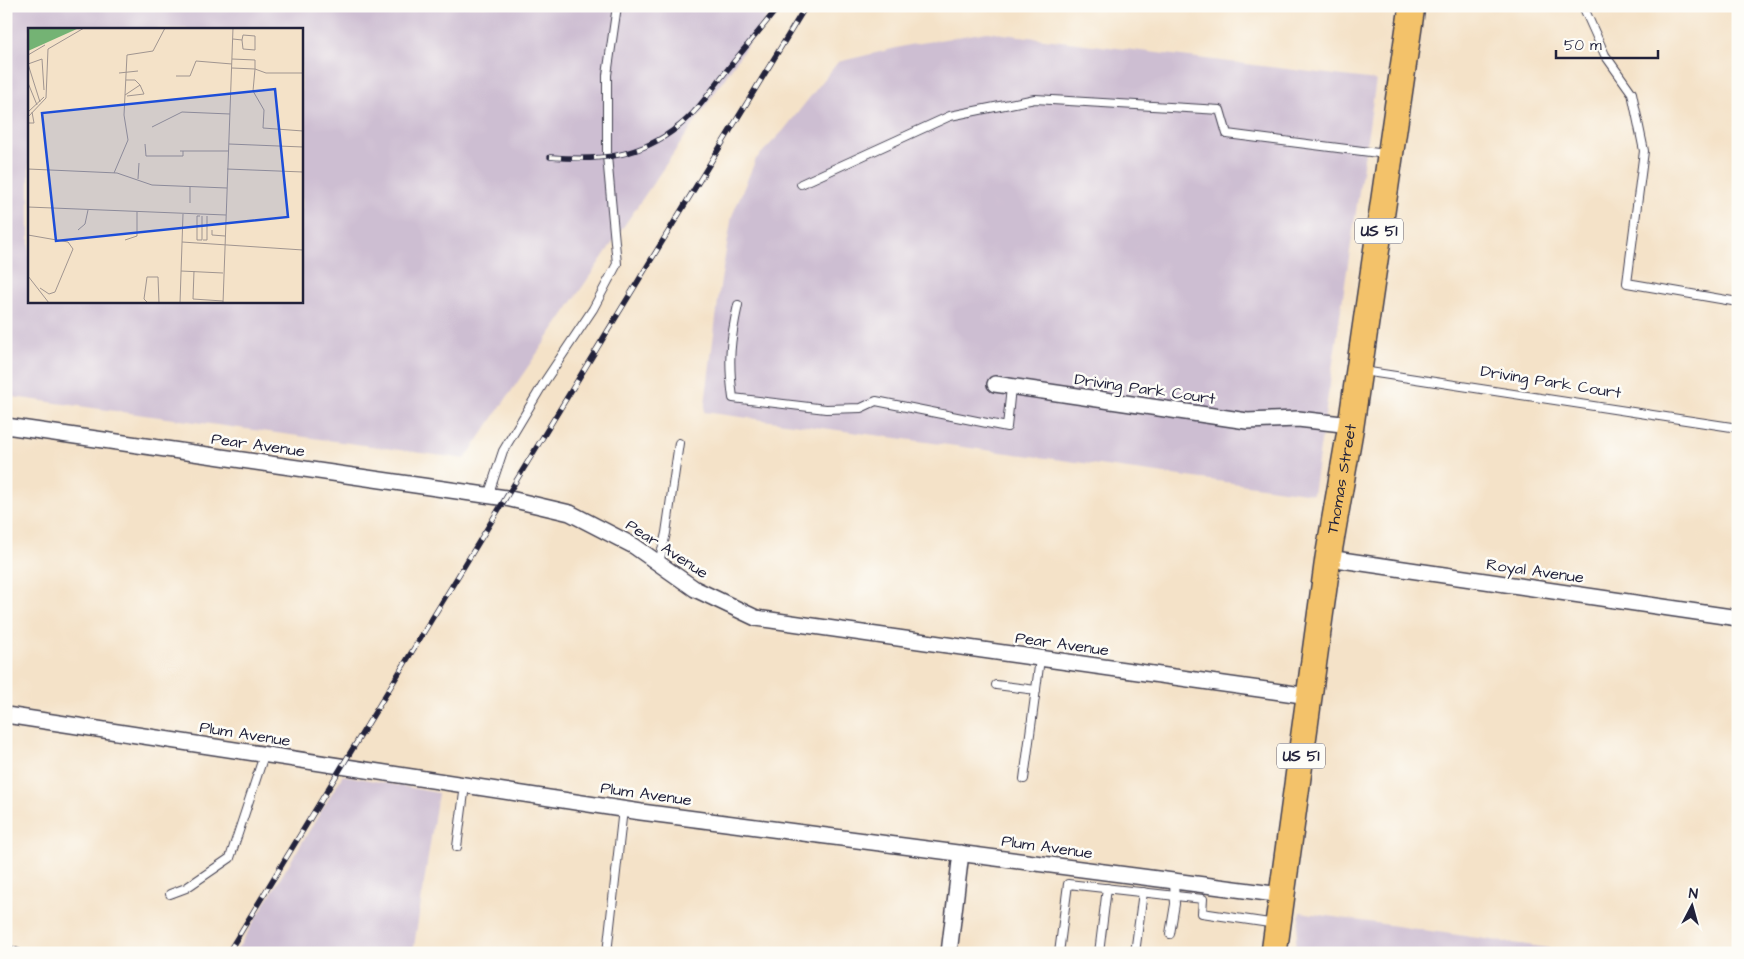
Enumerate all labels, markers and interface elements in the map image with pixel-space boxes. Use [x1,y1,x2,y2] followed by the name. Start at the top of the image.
[28,28,302,302] inset map
[1556,28,1659,60] scale bar
[1564,35,1602,56] text: 50 m
[1355,218,1403,244] road number: US 51
[1479,360,1623,405] street label: Driving Park Court
[1073,368,1217,411] street label: Driving Park Court
[1321,422,1362,536] street label: Thomas Street
[210,428,307,462] street label: Pear Avenue
[621,514,713,584] street label: Pear Avenue
[1485,553,1586,590] street label: Royal Avenue
[1014,627,1111,661] street label: Pear Avenue
[198,716,292,752] street label: Plum Avenue
[1277,744,1325,768] road number: US 51
[599,777,693,811] street label: Plum Avenue
[1000,830,1094,864] street label: Plum Avenue
[1666,882,1716,932] north arrow
[1688,884,1699,904] text: N

